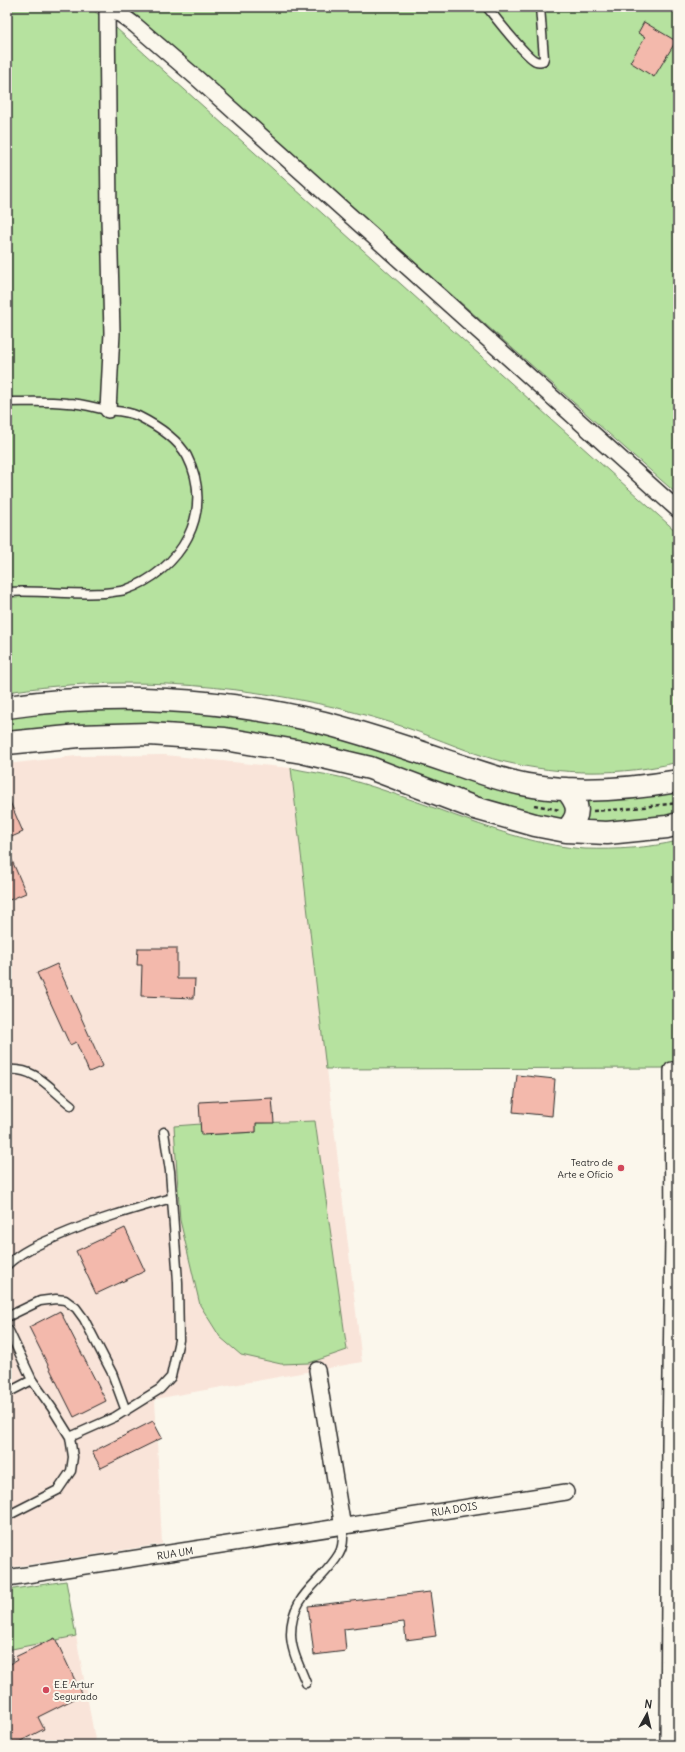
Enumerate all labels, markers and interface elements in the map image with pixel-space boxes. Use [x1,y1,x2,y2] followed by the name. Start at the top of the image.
[558,1156,613,1181] place label: Teatro de Arte e Ofício
[616,1163,626,1173] marker: Teatro de Arte e Ofício
[430,1499,479,1520] street label: RUA DOIS
[156,1544,194,1563] street label: RUA UM
[54,1678,98,1703] place label: E.E Artur Segurado
[41,1685,51,1695] marker: E.E Artur Segurado
[627,1694,667,1734] north arrow
[644,1697,653,1712] text: N

